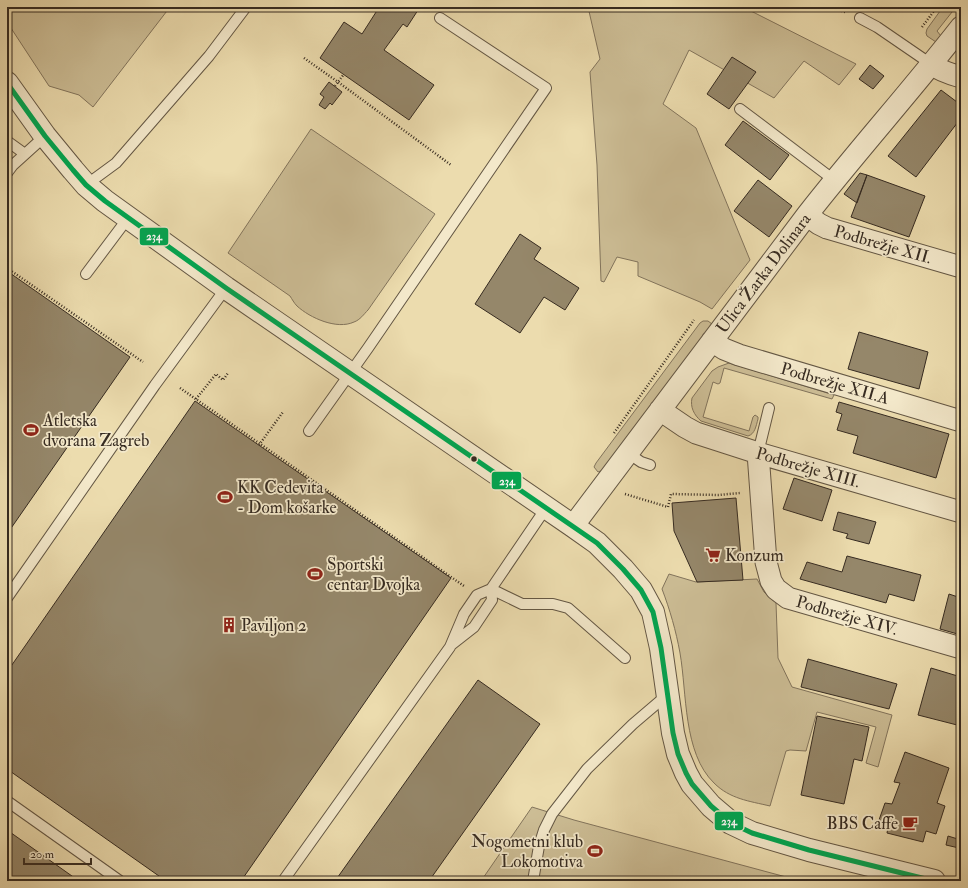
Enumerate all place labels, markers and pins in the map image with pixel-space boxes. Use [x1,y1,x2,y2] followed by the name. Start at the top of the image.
[42,410,149,451] place label: Atletska dvorana Zagreb
[22,421,40,439] sports icon: Atletska dvorana Zagreb
[469,454,479,464] unlabelled marker
[237,477,337,518] place label: KK Cedevita - Dom košarke
[216,488,234,506] sports icon: KK Cedevita - Dom košarke
[725,545,784,566] place label: Konzum
[704,546,722,564] supermarket icon: Konzum
[327,554,421,595] place label: Sportski centar Dvojka
[306,565,324,583] sports icon: Sportski centar Dvojka
[241,615,307,636] place label: Paviljon 2
[220,616,238,634] building icon: Paviljon 2
[827,813,898,834] place label: BBS Caffe
[901,814,919,832] cafe icon: BBS Caffe
[471,831,584,872] place label: Nogometni klub Lokomotiva
[586,842,604,860] sports icon: Nogometni klub Lokomotiva

